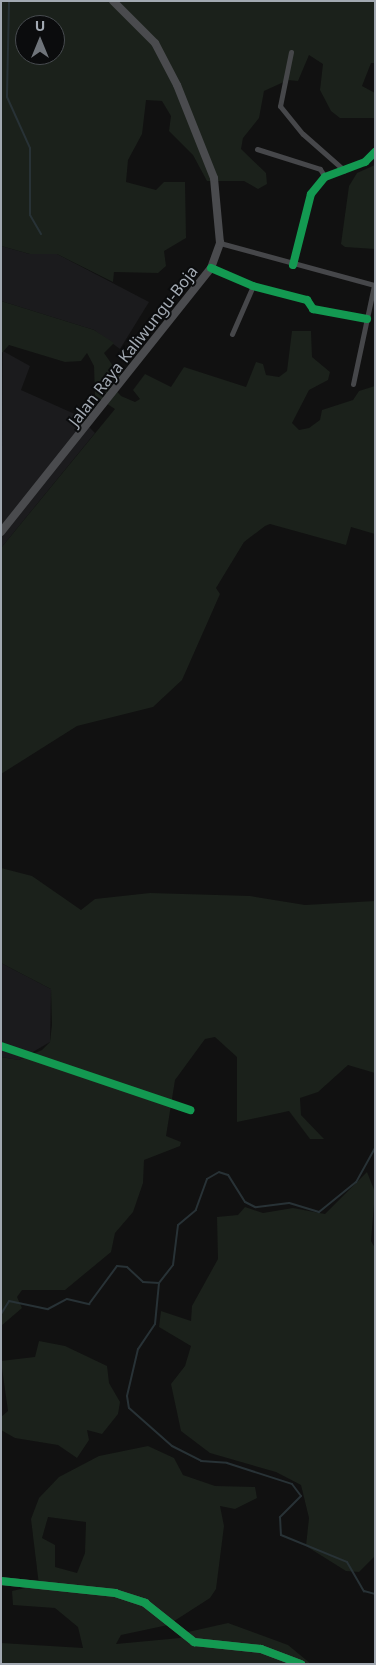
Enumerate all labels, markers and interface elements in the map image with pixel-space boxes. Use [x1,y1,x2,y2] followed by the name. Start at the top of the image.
[15,15,65,65] north arrow
[35,16,45,35] text: U
[64,262,202,430] street label: Jalan Raya Kaliwungu-Boja

